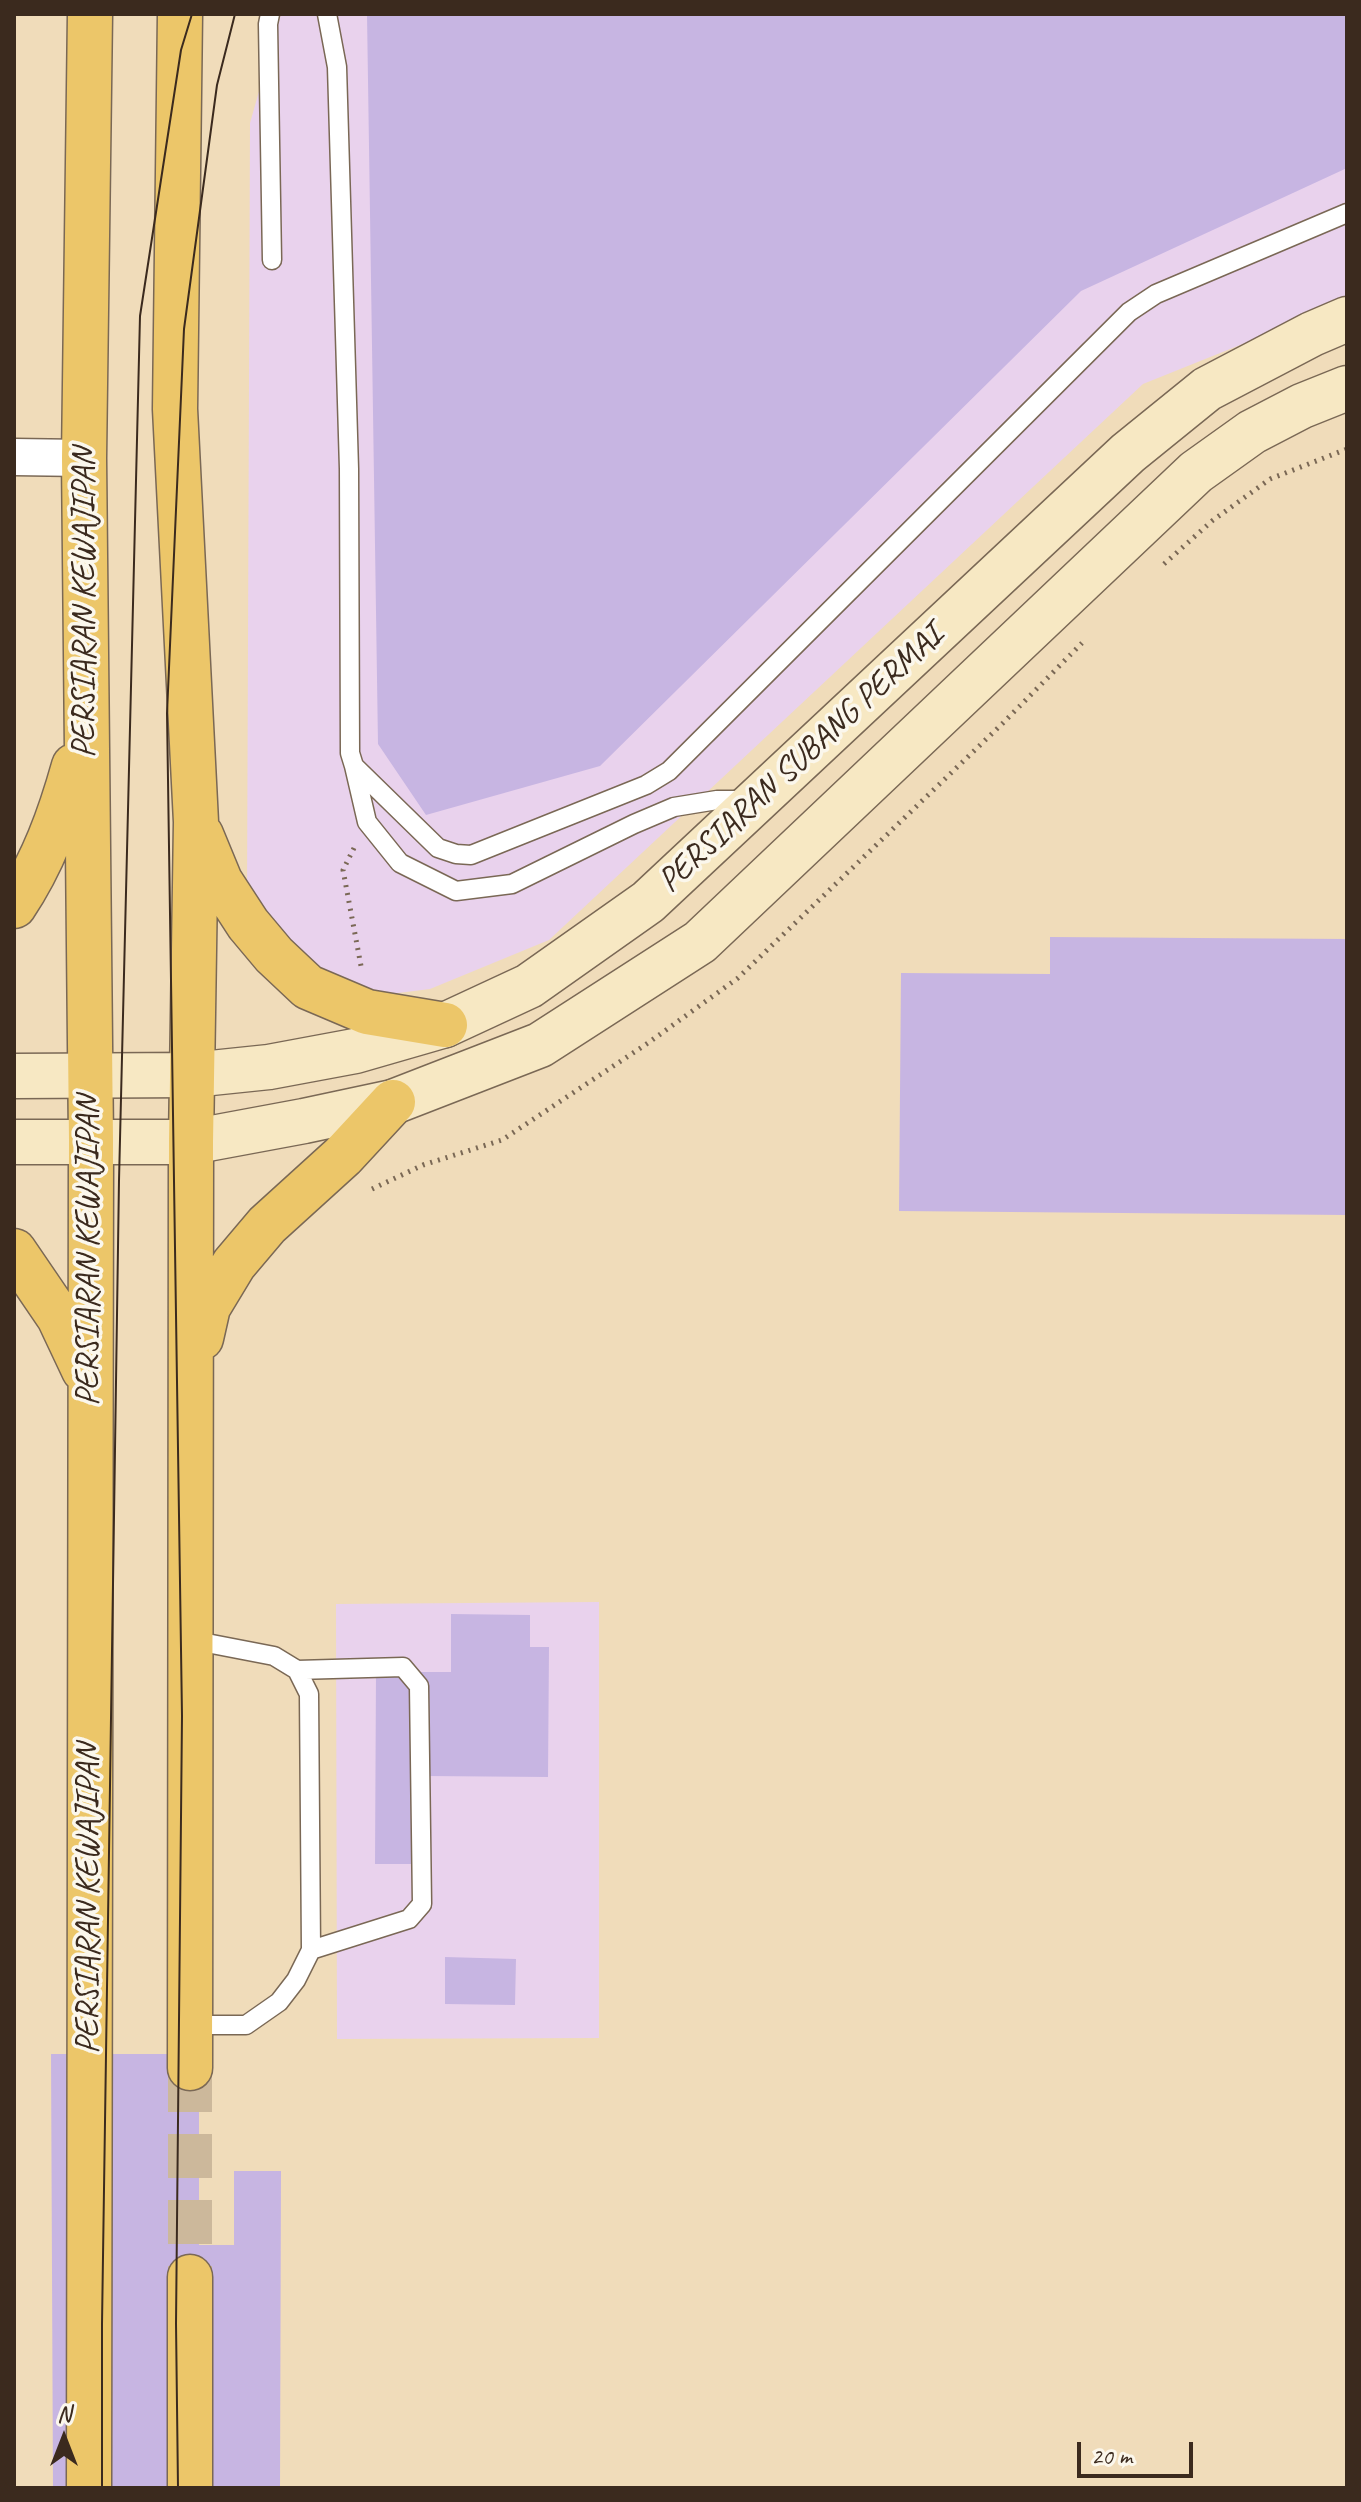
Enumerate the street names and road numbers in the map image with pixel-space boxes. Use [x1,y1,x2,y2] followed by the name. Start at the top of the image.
[65,448,105,758] street label: PERSIARAN KEWAJIPAN
[650,616,952,902] street label: PERSIARAN SUBANG PERMAI
[69,1096,109,1406] street label: PERSIARAN KEWAJIPAN
[69,1744,109,2054] street label: PERSIARAN KEWAJIPAN

